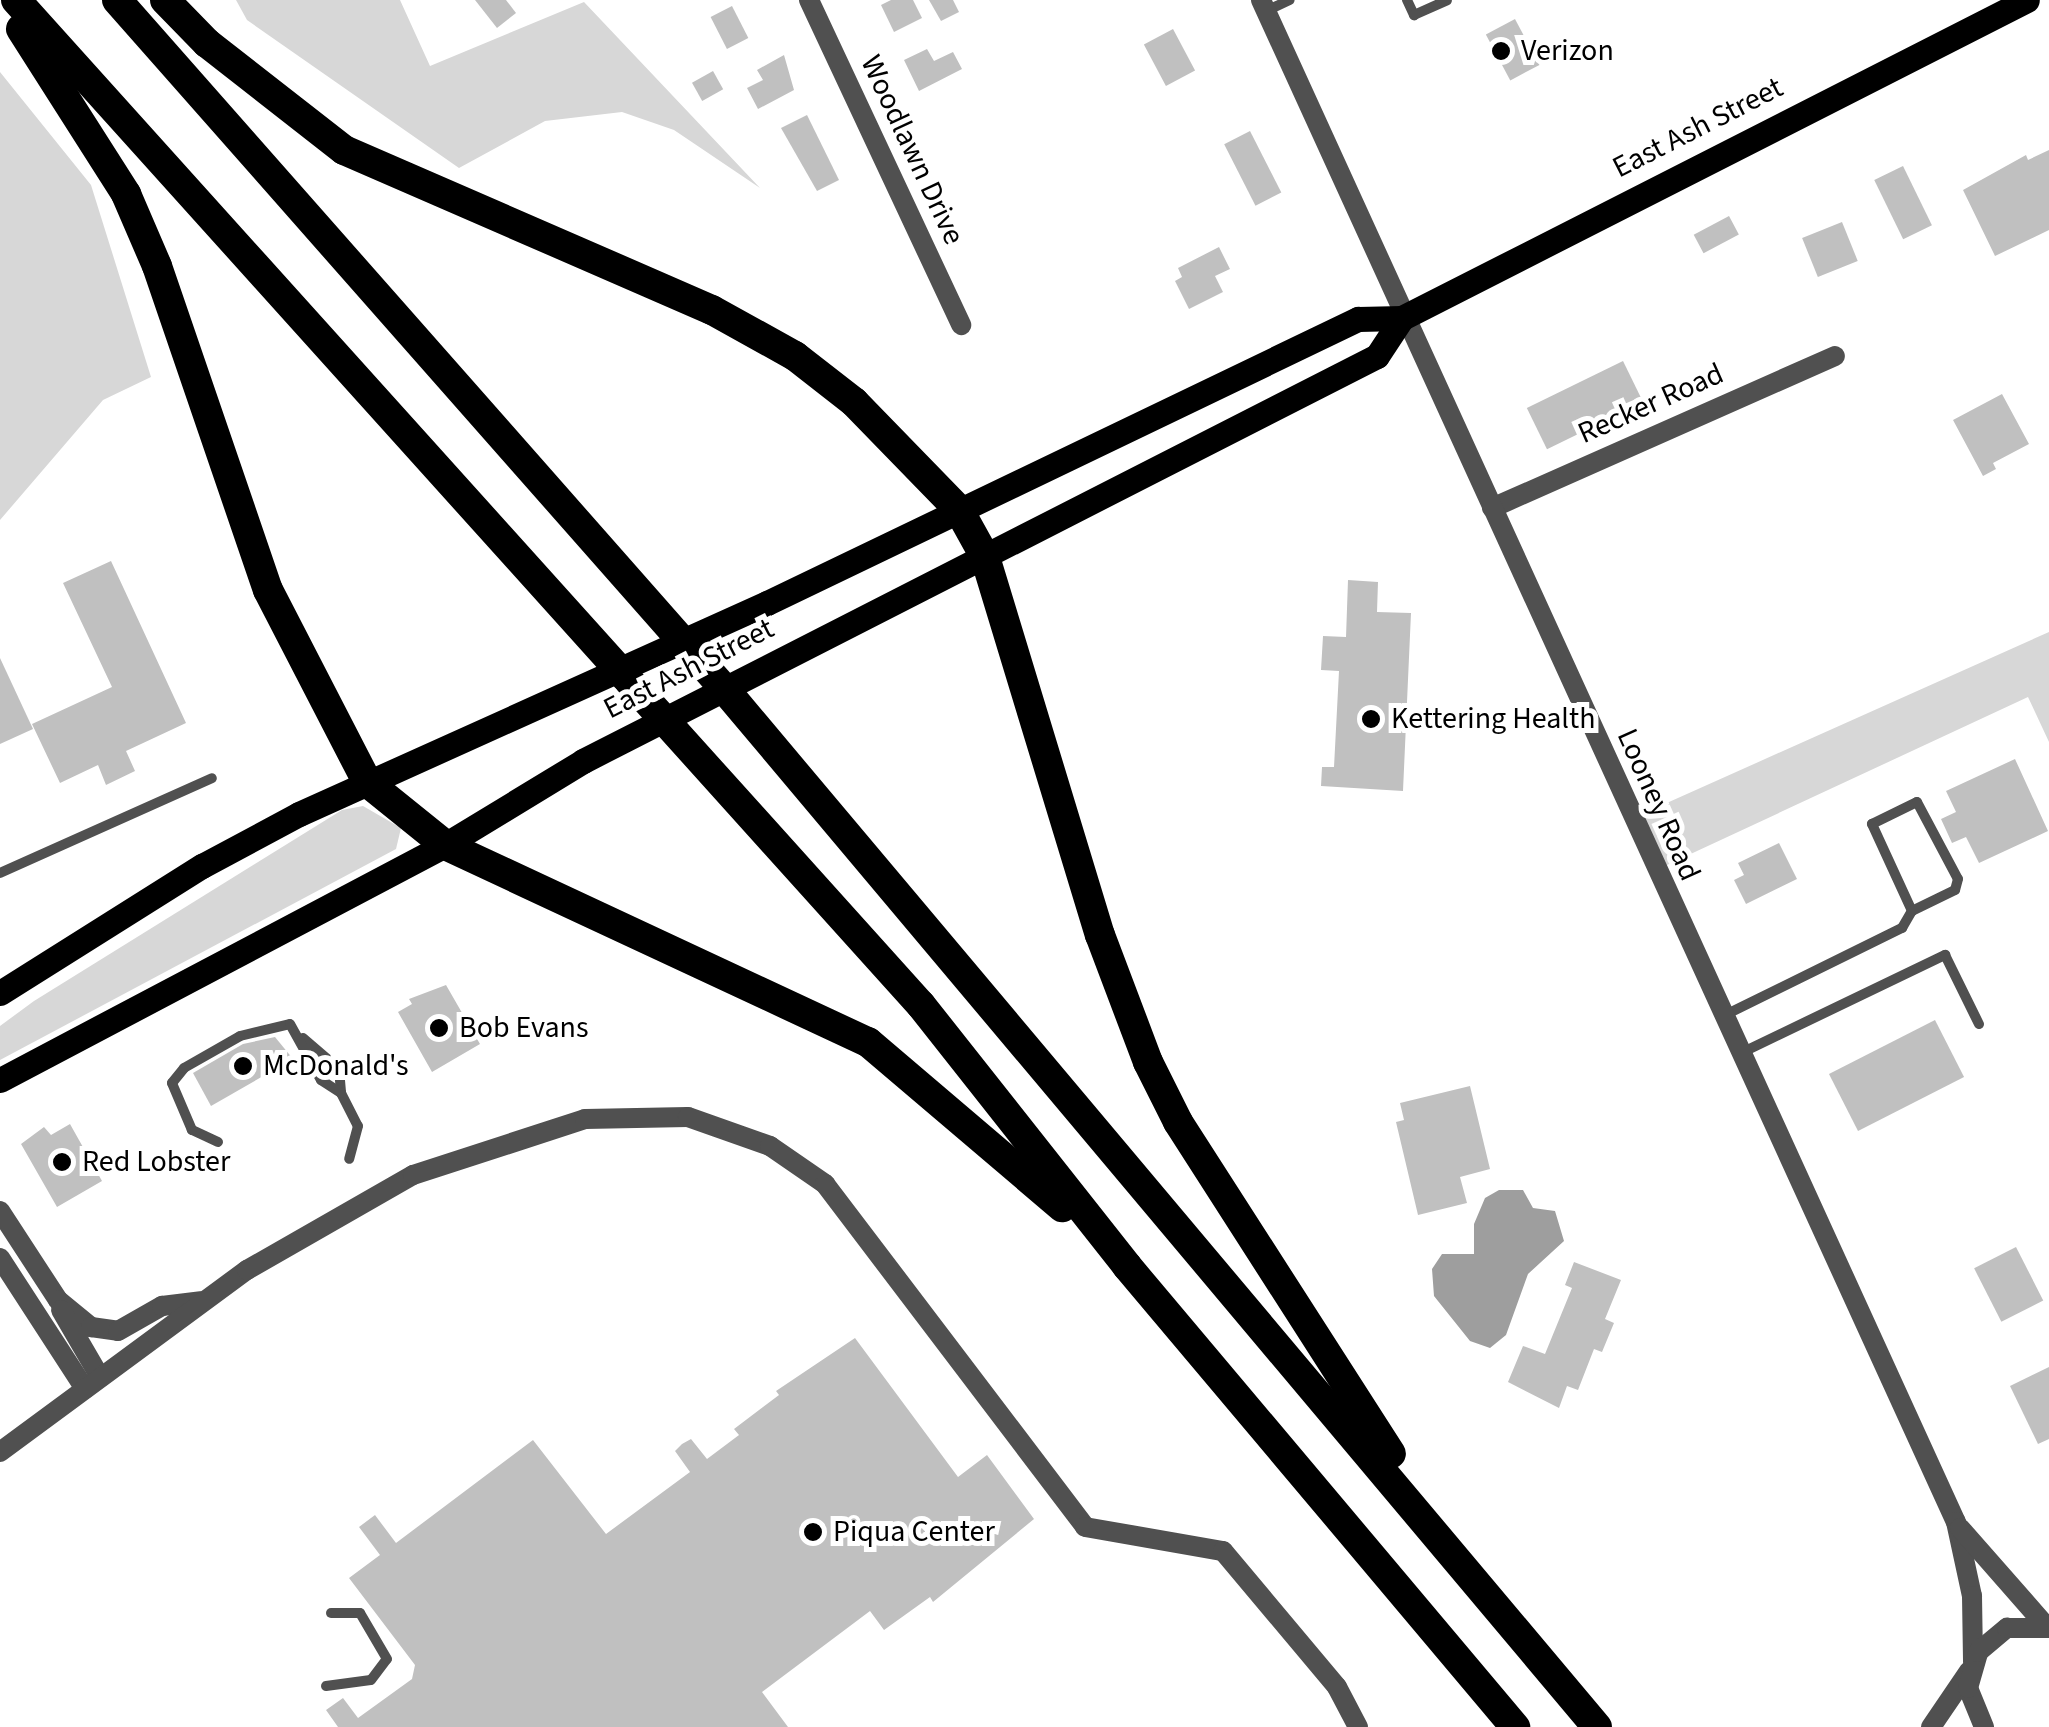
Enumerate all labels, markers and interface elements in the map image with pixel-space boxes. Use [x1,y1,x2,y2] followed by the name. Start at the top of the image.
[1521,33,1614,69] place label: Verizon
[1490,40,1512,62] marker: Verizon
[852,50,972,250] street label: Woodlawn Drive
[1607,70,1789,186] street label: East Ash Street
[1573,356,1729,452] street label: Recker Road
[598,611,780,727] street label: East Ash Street
[1391,701,1595,737] place label: Kettering Health
[1360,708,1382,730] marker: Kettering Health
[1608,723,1708,887] street label: Looney Road
[459,1010,589,1046] place label: Bob Evans
[428,1017,450,1039] marker: Bob Evans
[263,1048,408,1084] place label: McDonald's
[232,1055,254,1077] marker: McDonald's
[82,1144,230,1180] place label: Red Lobster
[51,1151,73,1173] marker: Red Lobster
[833,1514,995,1550] place label: Piqua Center
[802,1521,824,1543] marker: Piqua Center

